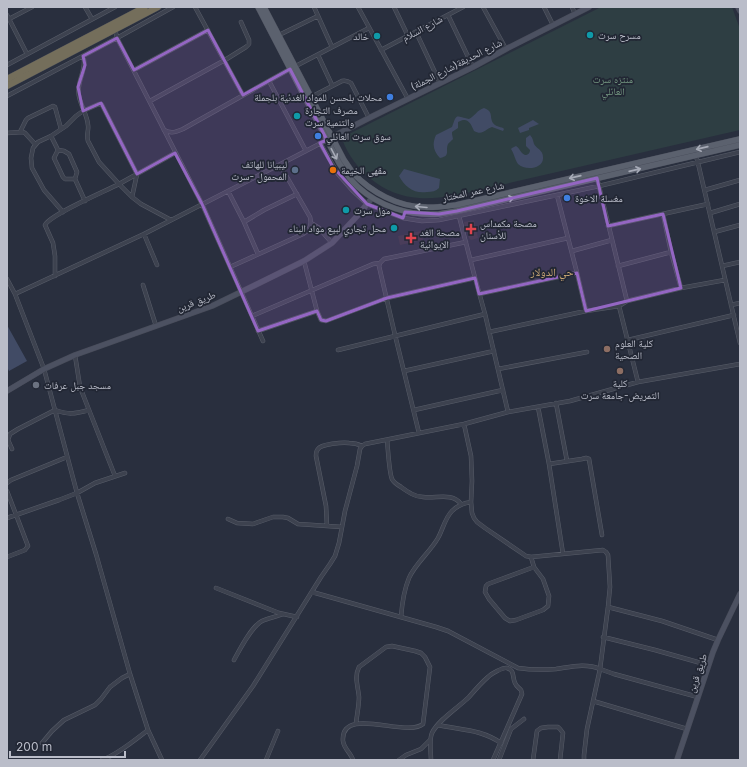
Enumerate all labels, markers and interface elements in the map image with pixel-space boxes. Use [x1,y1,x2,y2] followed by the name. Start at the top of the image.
[400,12,446,45] street label: شارع السلام
[598,29,641,42] place label: مسرح سرت
[353,30,370,42] place label: خالد
[585,30,595,40] marker: مسرح سرت
[372,31,382,41] marker: خالد
[408,36,505,93] street label: شارع الحديقة(شارع الجملة)
[593,73,634,100] park label: منتزه سرت العائلي
[254,91,382,104] place label: محلات بلحسن للمواد الغدئية بلجملة
[385,92,395,102] marker: محلات بلحسن للمواد الغدئية بلجملة
[305,104,358,128] place label: مصرف التجارة والتنمية سرت
[292,111,302,121] marker: مصرف التجارة والتنمية سرت
[326,130,391,145] place label: سوق سرت العائلي
[313,131,323,141] marker: سوق سرت العائلي
[696,144,709,152] one-way arrow
[331,148,338,160] one-way arrow
[231,158,287,183] place label: ليبيانا للهاتف المحمول -سرت
[341,164,387,177] place label: مقهى الخيمة
[290,165,300,175] marker: ليبيانا للهاتف المحمول -سرت
[328,165,338,175] marker: مقهى الخيمة
[628,165,641,173] one-way arrow
[569,174,582,181] one-way arrow
[440,178,506,205] street label: شارع عمر المختار
[575,192,623,204] place label: مغسلة الاخوة
[562,193,572,203] marker: مغسلة الاخوة
[502,195,515,202] one-way arrow
[415,203,428,210] one-way arrow
[354,204,391,217] place label: مول سرت
[341,205,351,215] marker: مول سرت
[480,217,537,242] place label: مصحة مكمداس للأسنان
[289,222,386,237] place label: محل تجاري لبيع مواد البناء
[389,223,399,233] marker: محل تجاري لبيع مواد البناء
[465,223,477,235] marker: مصحة مكمداس للأسنان
[420,226,460,251] place label: مصحة الغد الإيوائية
[405,232,417,244] marker: مصحة الغد الإيوائية
[530,265,573,281] district label: حي الدولار
[175,288,218,315] street label: طريق قرين
[615,337,653,361] place label: كلية العلوم الصحية
[602,344,612,354] marker: كلية العلوم الصحية
[615,366,625,376] marker: كلية التمريض-جامعة سرت
[581,377,659,402] place label: كلية التمريض-جامعة سرت
[44,379,111,392] place label: مسجد جبل عرفات
[31,380,41,390] marker: مسجد جبل عرفات
[685,651,710,695] street label: طريق قرين
[10,733,125,759] scale bar
[16,739,52,754] text: 200 m

